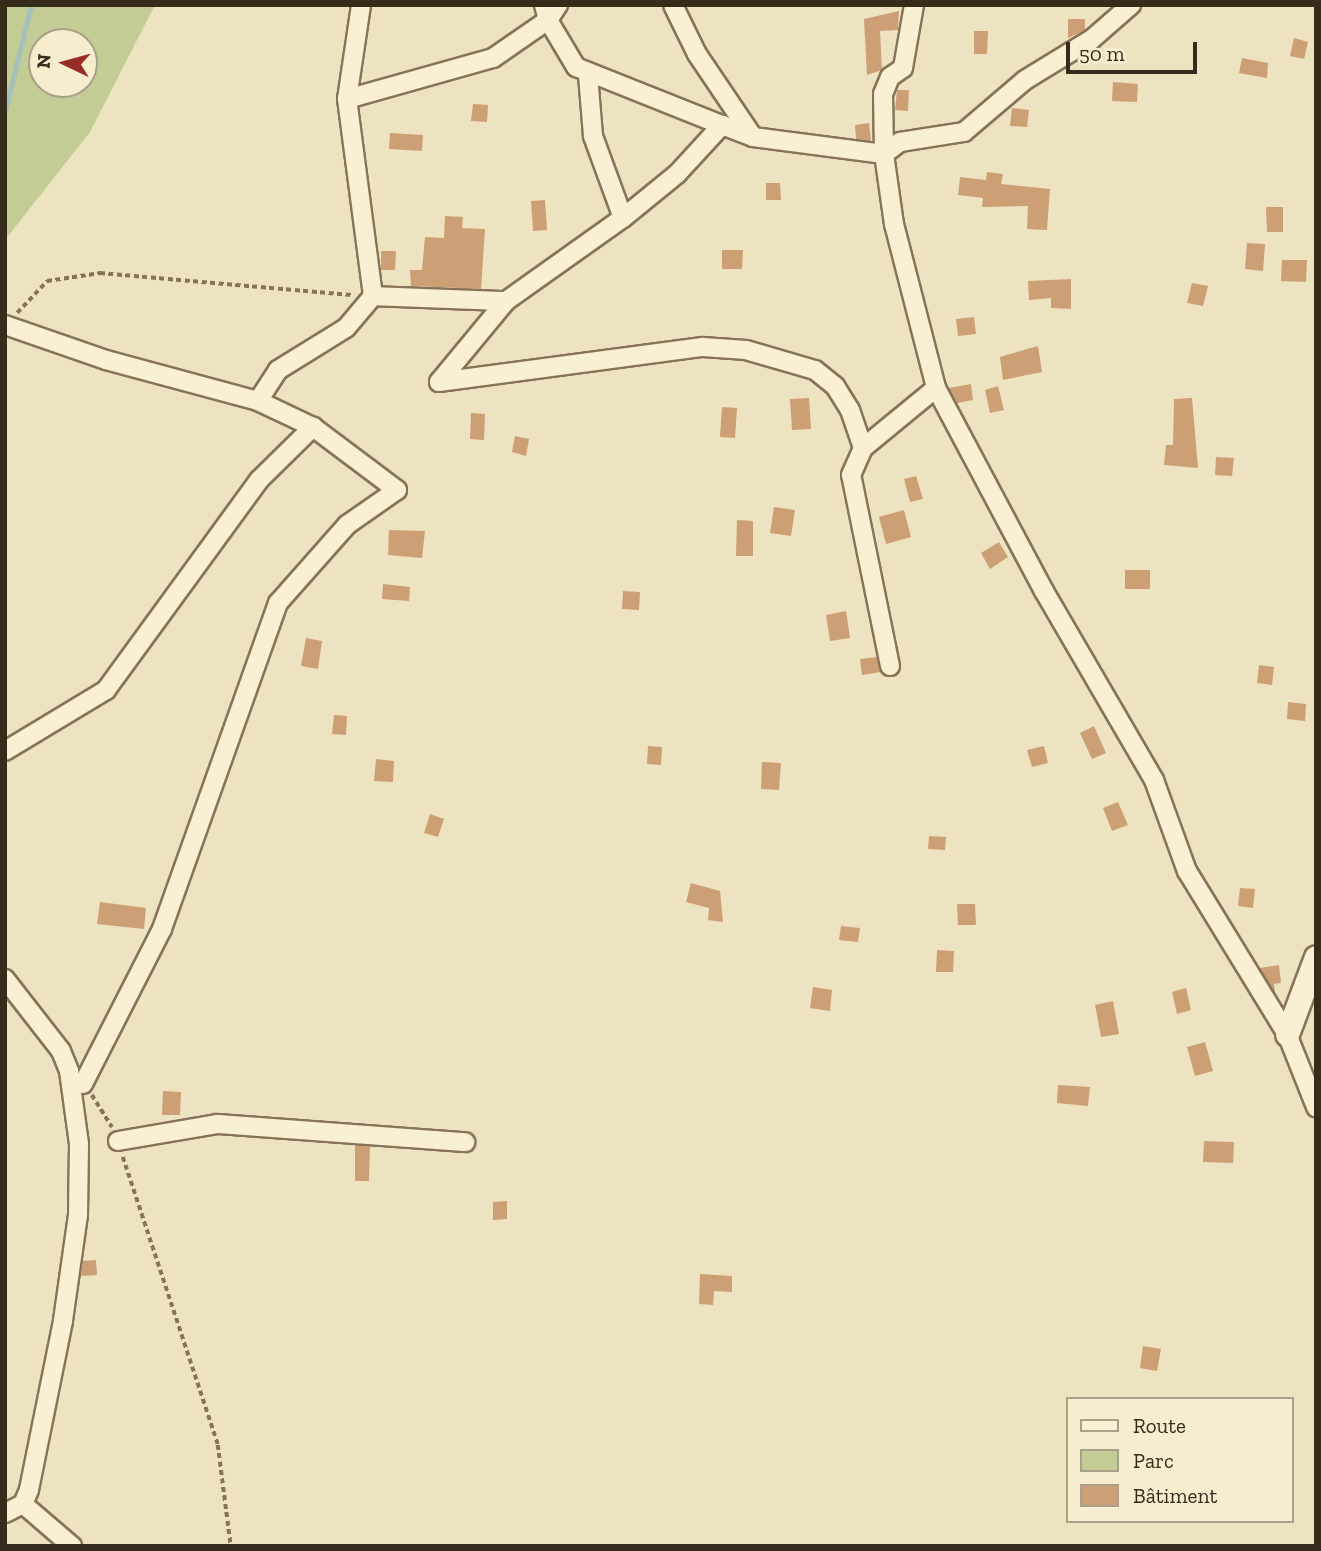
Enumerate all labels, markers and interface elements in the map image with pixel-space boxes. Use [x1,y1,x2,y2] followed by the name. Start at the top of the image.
[28,28,98,98] north arrow
[1069,28,1200,72] scale bar
[1079,41,1125,66] text: 50 m
[31,53,56,70] text: N
[1066,1397,1293,1523] legend
[1133,1413,1186,1438] text: Route
[1133,1448,1174,1473] text: Parc
[1133,1483,1217,1508] text: Bâtiment

